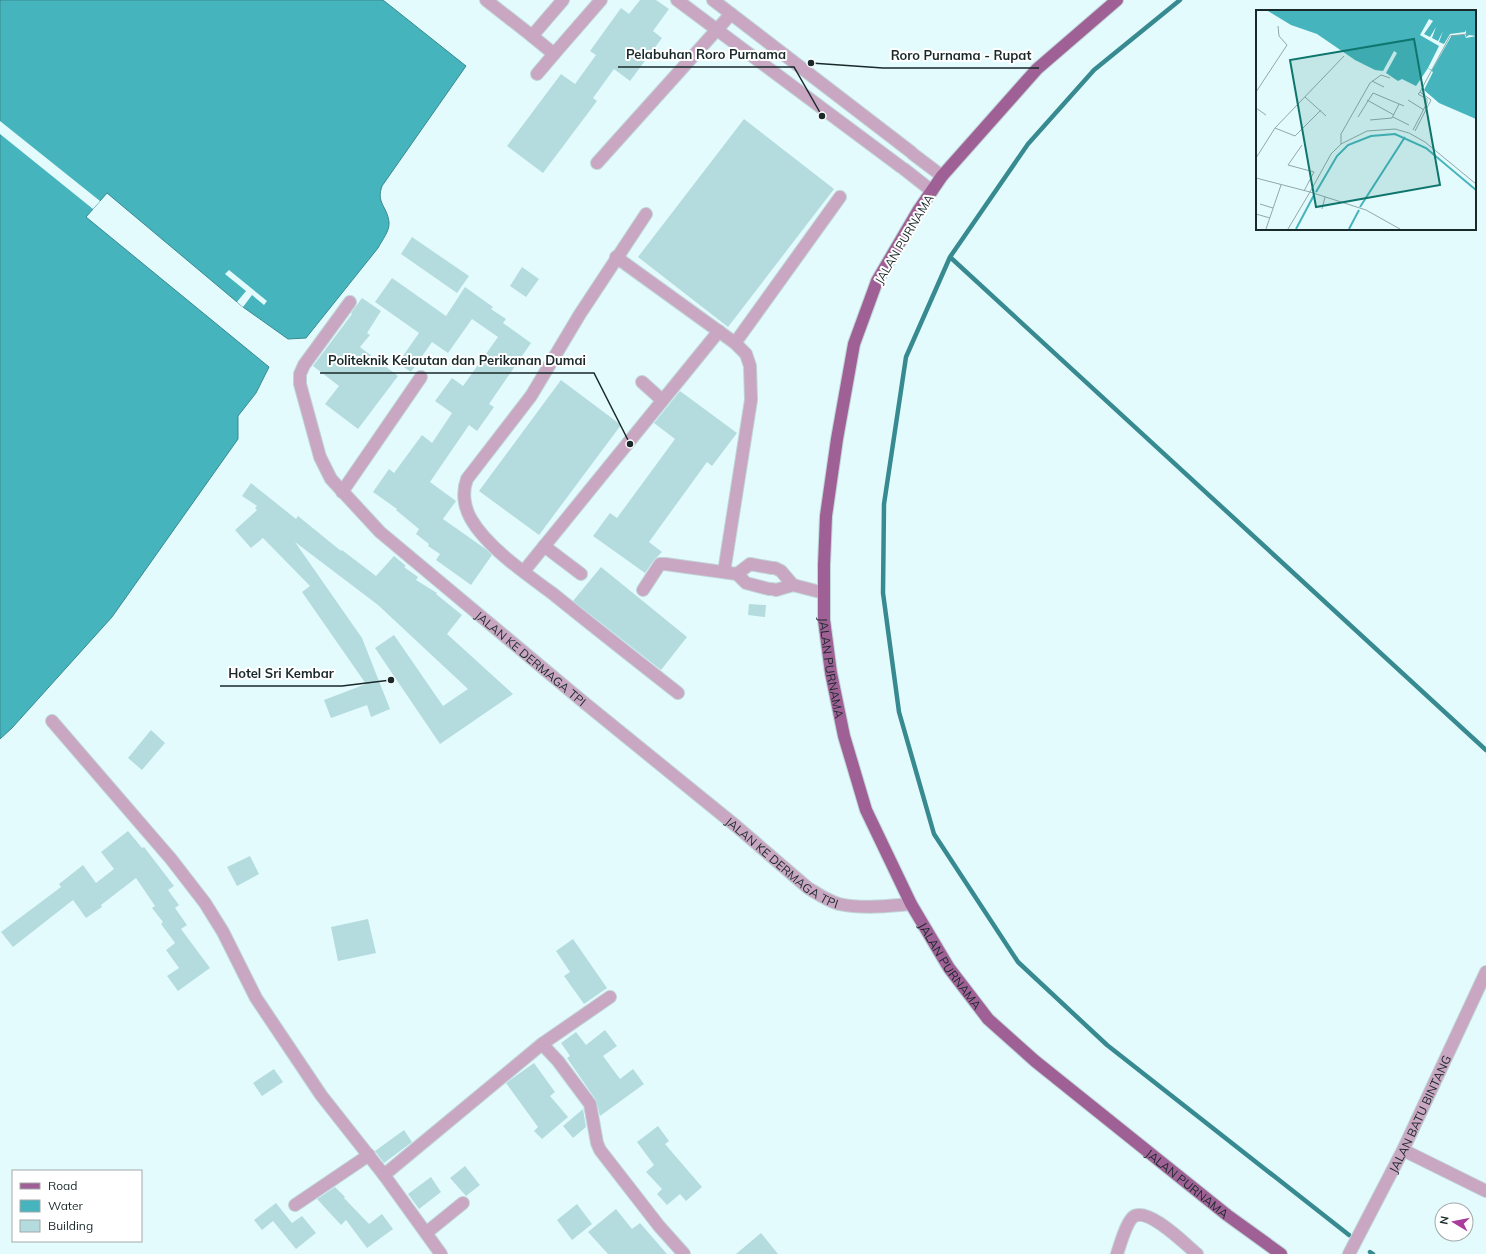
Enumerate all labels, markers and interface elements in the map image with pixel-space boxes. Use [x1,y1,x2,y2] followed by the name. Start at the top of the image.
[1256,10,1476,230] inset map
[618,42,794,67] callout: Pelabuhan Roro Purnama
[883,43,1039,68] callout: Roro Purnama - Rupat
[626,46,786,62] text: Pelabuhan Roro Purnama
[891,47,1031,63] text: Roro Purnama - Rupat
[871,191,937,286] street label: JALAN PURNAMA
[320,348,594,373] callout: Politeknik Kelautan dan Perikanan Dumai
[328,352,586,368] text: Politeknik Kelautan dan Perikanan Dumai
[472,607,589,709] street label: JALAN KE DERMAGA TPI
[817,617,848,720] street label: JALAN PURNAMA
[220,661,342,686] callout: Hotel Sri Kembar
[228,665,335,681] text: Hotel Sri Kembar
[723,813,840,911] street label: JALAN KE DERMAGA TPI
[916,919,985,1012] street label: JALAN PURNAMA
[1385,1053,1454,1175] street label: JALAN BATU BINTANG
[1143,1146,1232,1221] street label: JALAN PURNAMA
[12,1170,142,1242] legend
[48,1178,77,1193] text: Road
[48,1198,84,1213] text: Water
[1434,1202,1474,1242] north arrow
[1437,1215,1452,1226] text: N
[48,1218,93,1233] text: Building

